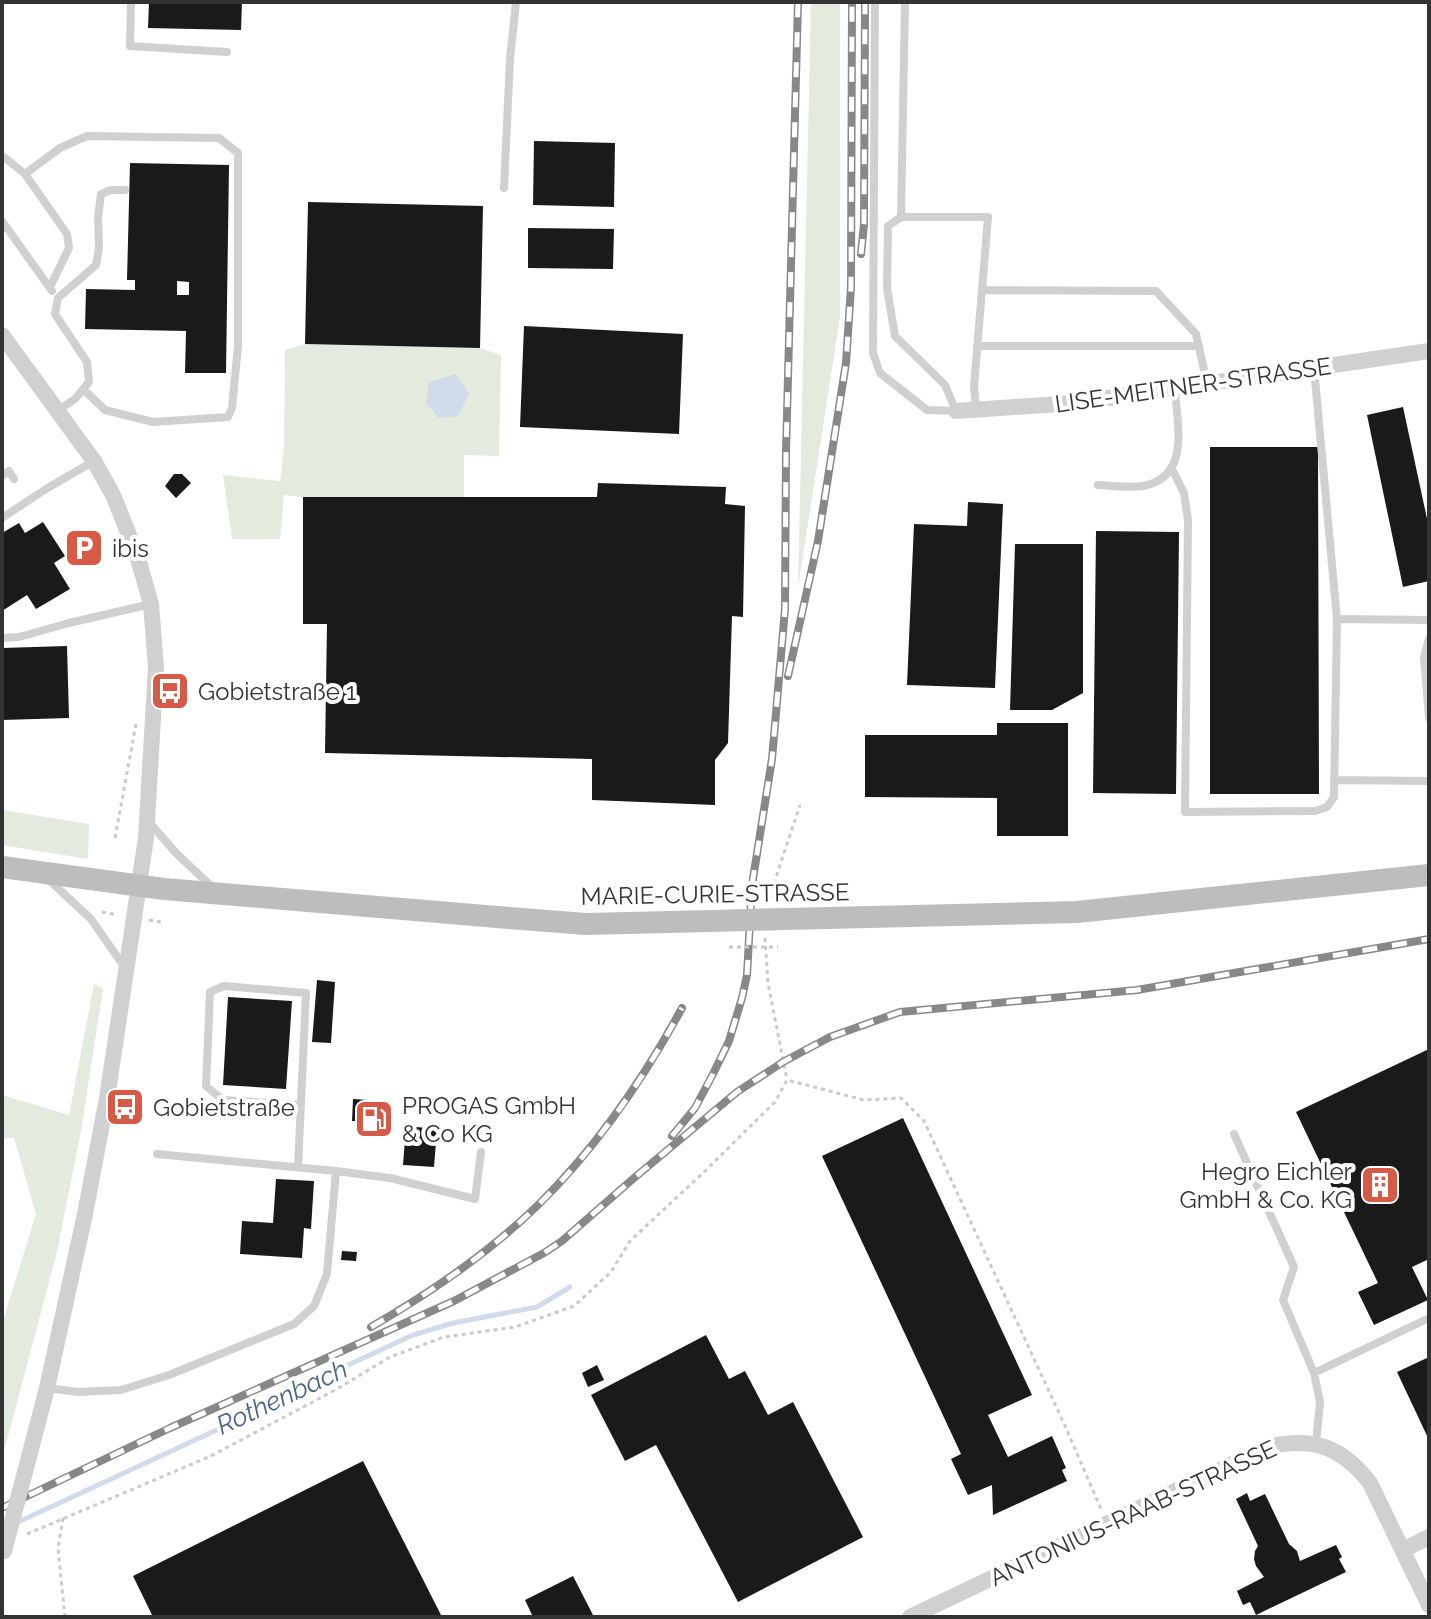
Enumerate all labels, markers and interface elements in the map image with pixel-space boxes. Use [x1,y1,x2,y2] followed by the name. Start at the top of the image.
[1053,351,1333,419] street label: LISE-MEITNER-STRASSE
[63,527,105,569] parking icon: ibis
[112,534,149,563] place label: ibis
[149,670,191,712] bus stop icon: Gobietstraße 1
[198,677,356,706] place label: Gobietstraße 1
[580,877,850,911] street label: MARIE-CURIE-STRASSE
[104,1086,146,1128] bus stop icon: Gobietstraße
[402,1091,576,1148] place label: PROGAS GmbH & Co KG
[153,1093,295,1122] place label: Gobietstraße
[353,1098,395,1140] fuel station icon: PROGAS GmbH & Co KG
[1180,1157,1353,1214] place label: Hegro Eichler GmbH & Co. KG
[1359,1164,1401,1206] building icon: Hegro Eichler GmbH & Co. KG
[212,1354,352,1440] water label: Rothenbach
[985,1434,1281,1592] street label: ANTONIUS-RAAB-STRASSE

